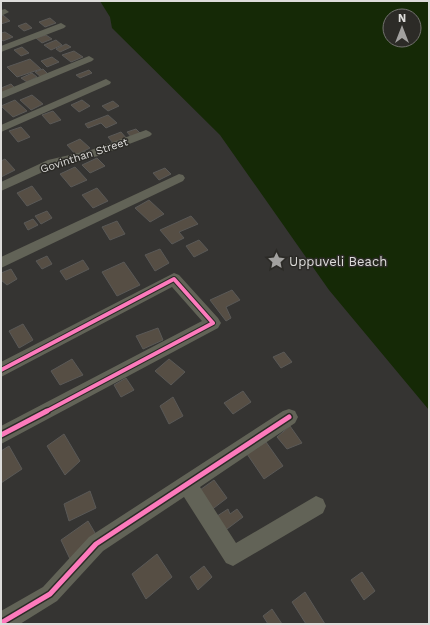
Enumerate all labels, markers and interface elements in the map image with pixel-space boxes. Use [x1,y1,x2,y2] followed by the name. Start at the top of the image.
[382,8,422,48] north arrow
[398,12,406,25] text: N
[39,135,130,176] street label: Govinthan Street
[266,251,286,271] place icon: Uppuveli Beach
[289,254,387,269] place label: Uppuveli Beach

